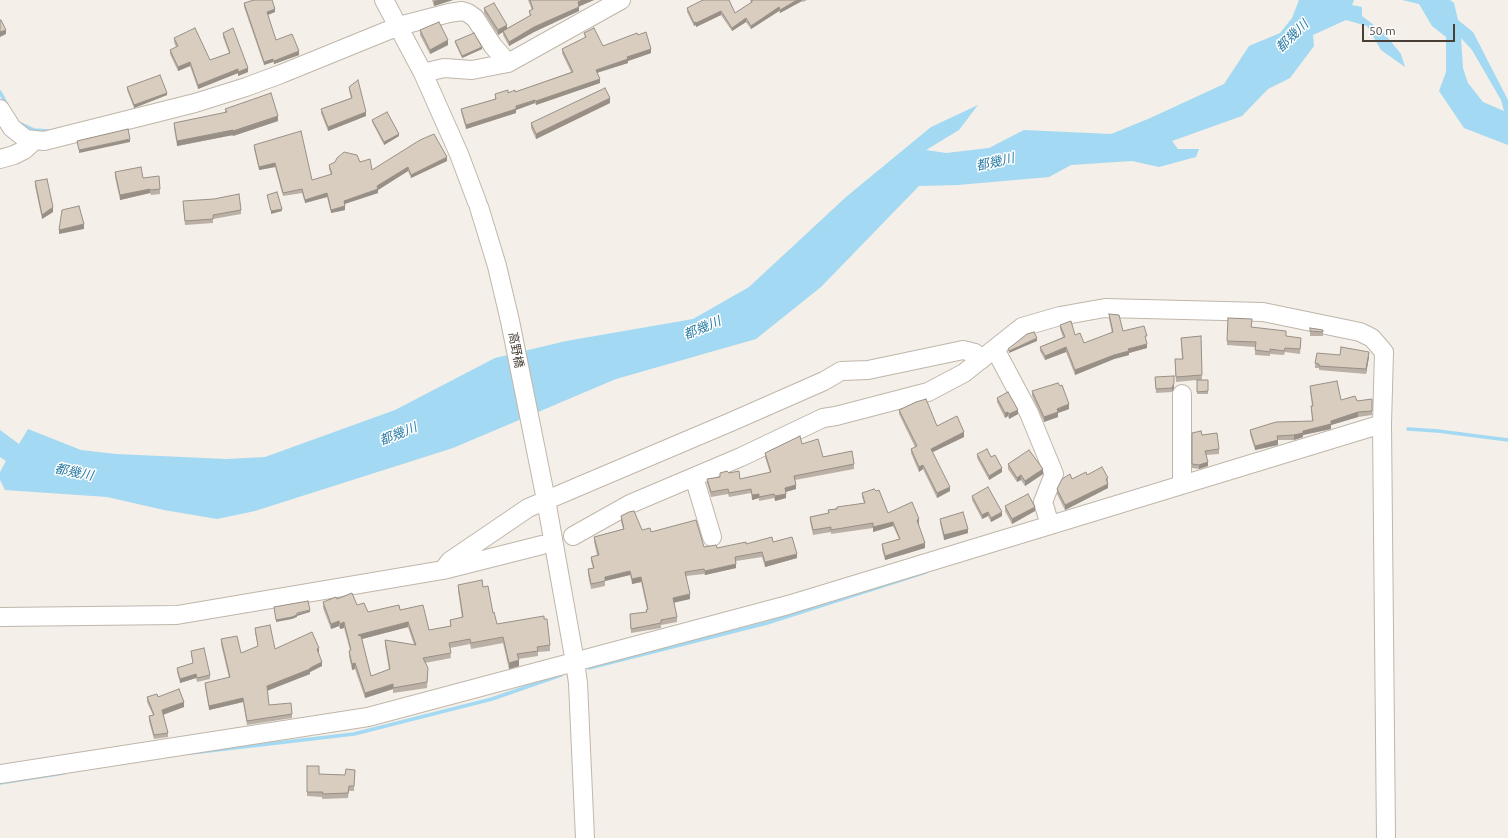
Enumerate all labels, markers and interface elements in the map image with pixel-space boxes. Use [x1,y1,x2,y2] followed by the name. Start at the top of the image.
[1364,16,1457,42] scale bar
[1273,17,1311,55] water label: 都幾川
[1369,24,1396,37] text: 50 m
[974,150,1016,174] water label: 都幾川
[681,313,723,343] water label: 都幾川
[505,331,527,369] street label: 高野橋
[377,419,419,449] water label: 都幾川
[53,461,95,483] water label: 都幾川

